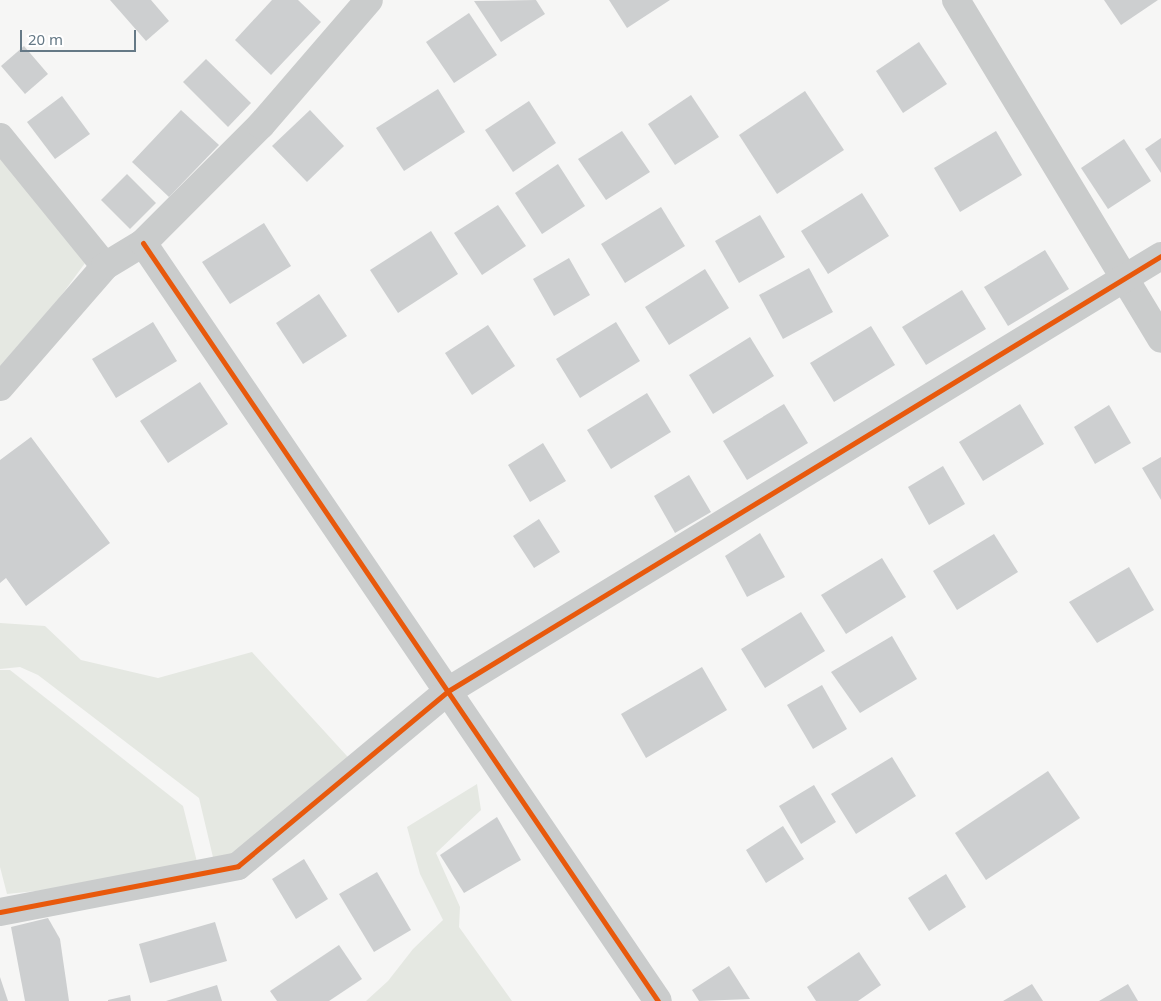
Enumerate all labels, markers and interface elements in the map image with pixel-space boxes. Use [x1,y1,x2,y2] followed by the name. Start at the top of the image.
[22,20,139,52] scale bar
[28,29,63,49] text: 20 m

